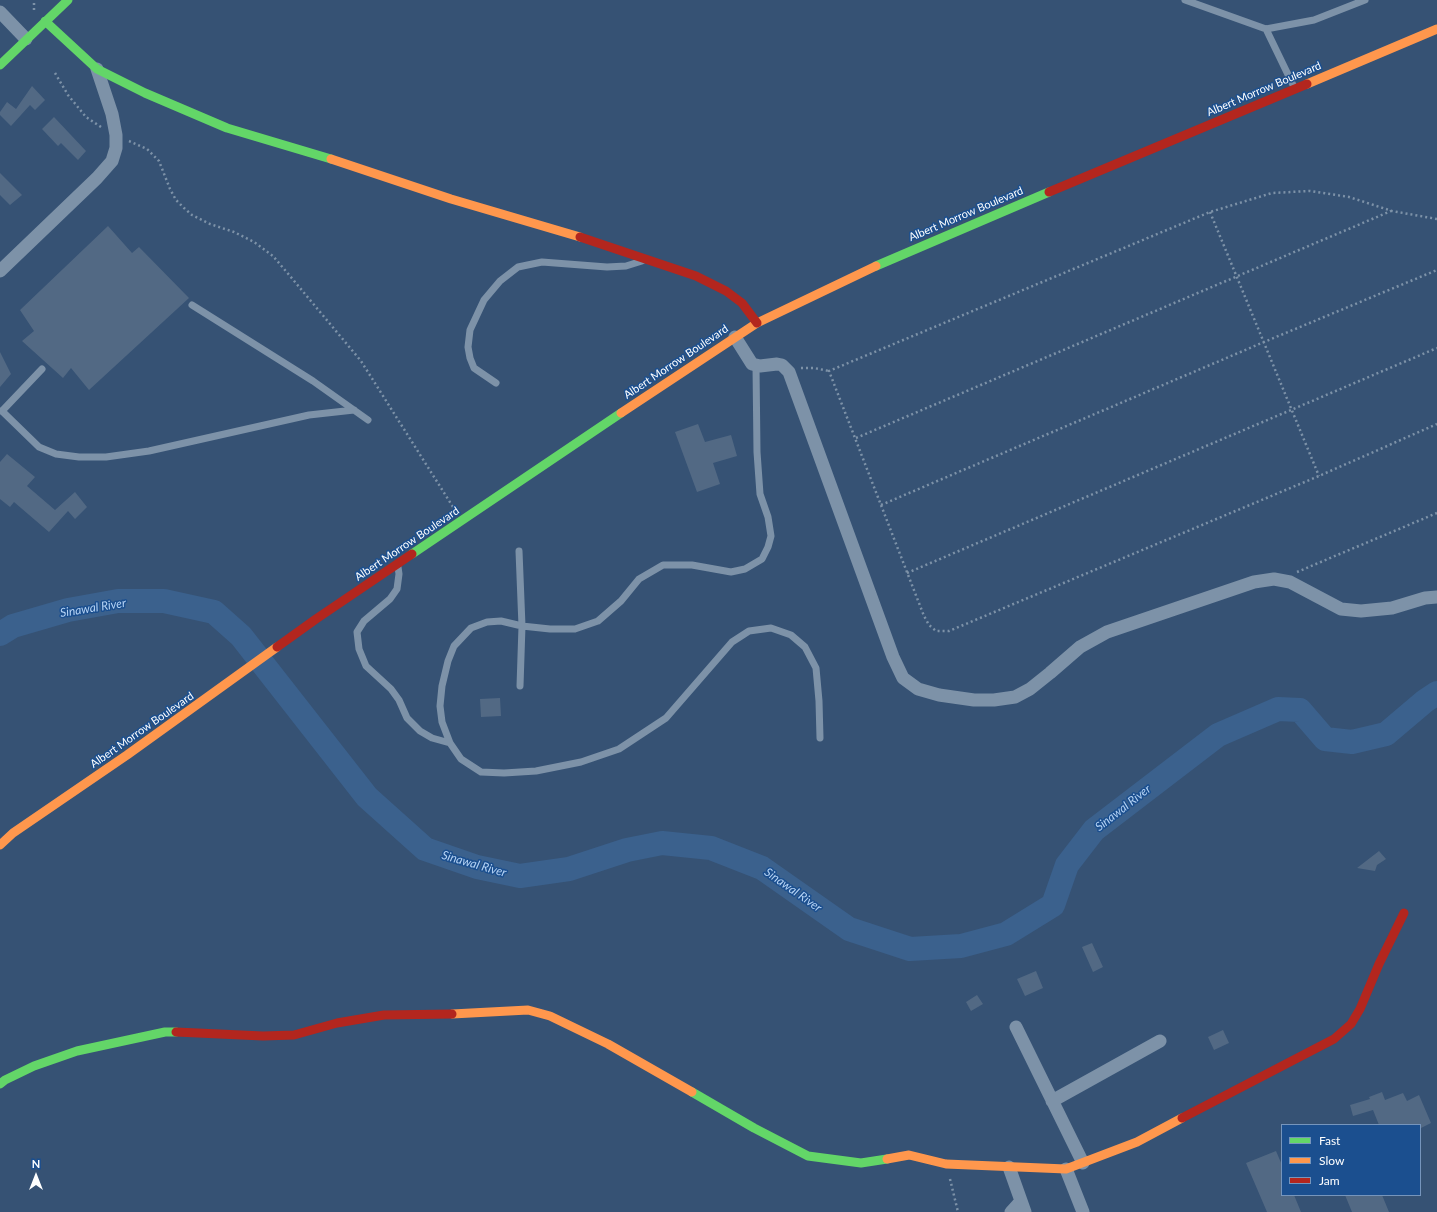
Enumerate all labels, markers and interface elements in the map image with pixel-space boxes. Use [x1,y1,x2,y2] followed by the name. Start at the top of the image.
[1205,59,1323,119] street label: Albert Morrow Boulevard
[907,184,1025,244] street label: Albert Morrow Boulevard
[621,322,731,402] street label: Albert Morrow Boulevard
[352,504,462,584] street label: Albert Morrow Boulevard
[59,596,127,620] water label: Sinawal River
[88,689,196,771] street label: Albert Morrow Boulevard
[1092,782,1154,834] water label: Sinawal River
[440,848,508,880] water label: Sinawal River
[762,865,824,915] water label: Sinawal River
[1281,1124,1421,1196] legend
[1319,1133,1340,1148] text: Fast
[1319,1153,1344,1168] text: Slow
[16,1156,56,1196] north arrow
[32,1157,40,1170] text: N
[1319,1173,1340,1188] text: Jam

